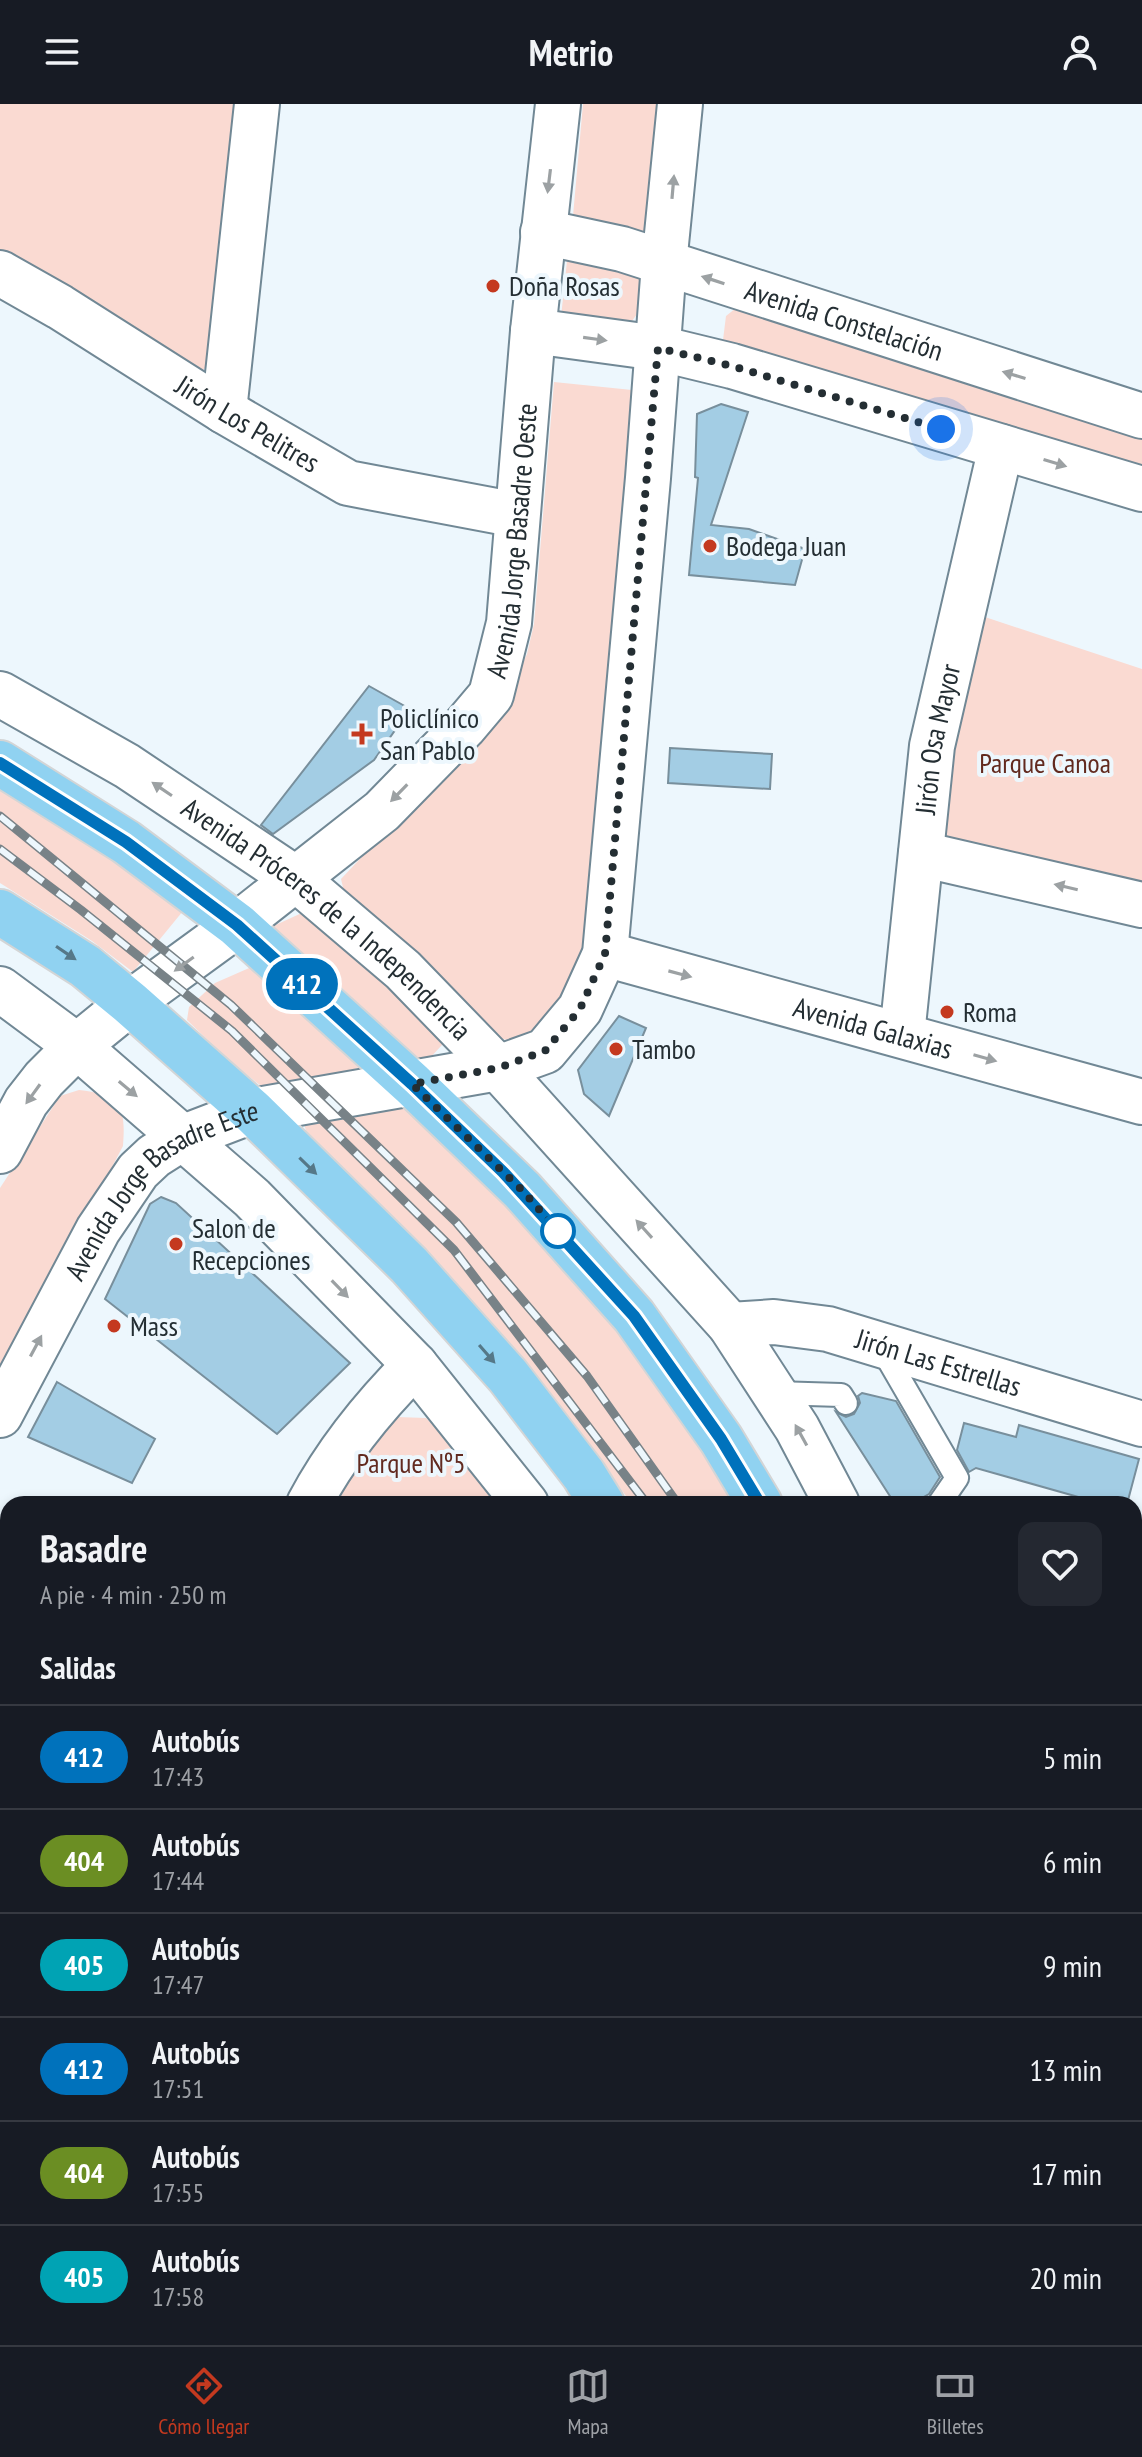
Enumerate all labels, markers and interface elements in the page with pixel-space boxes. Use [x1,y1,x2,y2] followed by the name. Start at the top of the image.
[529,29,613,76] text: Metrio
[40,30,84,74] icon: menu
[1058,30,1102,74] icon: person
[542,169,555,194] one-way arrow
[667,174,680,199] one-way arrow
[509,267,620,304] place label: Doña Rosas
[741,271,948,369] street label: Avenida Constelación
[701,273,725,286] one-way arrow
[484,277,502,295] marker: Doña Rosas
[583,333,608,346] one-way arrow
[168,366,326,481] street label: Jirón Los Pelitres
[1002,369,1026,381] one-way arrow
[477,402,545,682] street label: Avenida Jorge Basadre Oeste
[921,409,961,449] your location
[1044,457,1068,470] one-way arrow
[726,527,846,564] place label: Bodega Juan
[701,537,719,555] marker: Bodega Juan
[906,660,968,817] street label: Jirón Osa Mayor
[380,699,479,768] place label: Policlínico San Pablo
[351,723,373,745] marker: Policlínico San Pablo
[979,744,1111,781] park label: Parque Canoa
[151,782,172,797] one-way arrow
[390,783,409,802] one-way arrow
[175,789,480,1048] street label: Avenida Próceres de la Independencia
[1053,880,1078,893] one-way arrow
[55,945,77,960] one-way arrow
[173,956,194,971] one-way arrow
[256,958,348,1010] line badge: 412
[282,965,322,1002] text: 412
[668,969,693,981] one-way arrow
[789,988,957,1067] street label: Avenida Galaxias
[963,993,1017,1030] place label: Roma
[938,1003,956,1021] marker: Roma
[632,1030,696,1067] place label: Tambo
[607,1040,625,1058] marker: Tambo
[973,1053,998,1065] one-way arrow
[117,1080,137,1097] one-way arrow
[25,1084,41,1105] one-way arrow
[56,1091,261,1286] street label: Avenida Jorge Basadre Este
[298,1156,317,1174] one-way arrow
[192,1209,310,1278] place label: Salon de Recepciones
[541,1214,575,1248] unlabelled marker
[635,1219,653,1238] one-way arrow
[167,1235,185,1253] marker: Salon de Recepciones
[331,1279,349,1298] one-way arrow
[130,1307,178,1344] place label: Mass
[105,1317,123,1335] marker: Mass
[851,1319,1026,1404] street label: Jirón Las Estrellas
[29,1335,43,1358] one-way arrow
[478,1344,496,1363] one-way arrow
[794,1424,808,1446] one-way arrow
[356,1444,466,1481] park label: Parque Nº5
[1018,1522,1102,1606] button: heart
[40,1523,148,1572] text: Basadre
[40,1578,227,1611] text: A pie · 4 min · 250 m
[40,1648,116,1687] text: Salidas
[152,1721,240,1760] text: Autobús
[64,1738,104,1775] text: 412
[1043,1738,1102,1777] text: 5 min
[152,1760,204,1793] text: 17:43
[152,1825,240,1864] text: Autobús
[64,1842,104,1879] text: 404
[1043,1842,1102,1881] text: 6 min
[152,1864,204,1897] text: 17:44
[152,1929,240,1968] text: Autobús
[64,1946,104,1983] text: 405
[1043,1946,1102,1985] text: 9 min
[152,1968,204,2001] text: 17:47
[152,2033,240,2072] text: Autobús
[64,2050,104,2087] text: 412
[1029,2050,1102,2089] text: 13 min
[152,2072,204,2105] text: 17:51
[152,2137,240,2176] text: Autobús
[64,2154,104,2191] text: 404
[1031,2154,1102,2193] text: 17 min
[152,2176,204,2209] text: 17:55
[152,2241,240,2280] text: Autobús
[64,2258,104,2295] text: 405
[1029,2258,1102,2297] text: 20 min
[152,2280,204,2313] text: 17:58
[158,2364,249,2440] tab: Cómo llegar
[566,2364,610,2440] tab: Mapa
[927,2364,984,2440] tab: Billetes

